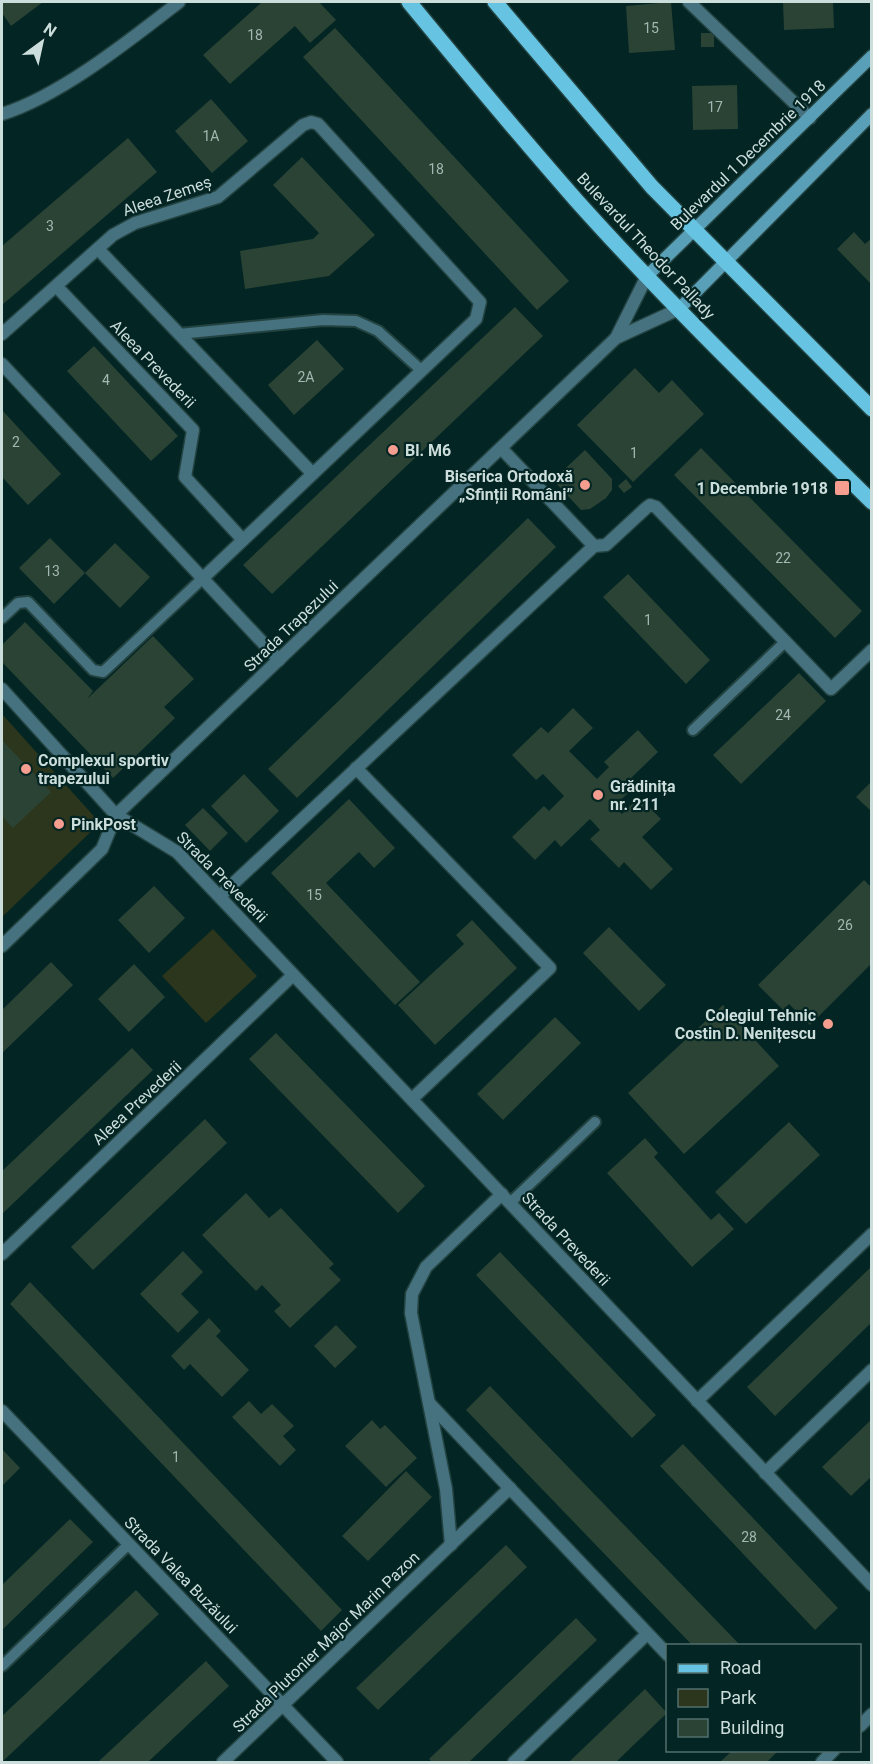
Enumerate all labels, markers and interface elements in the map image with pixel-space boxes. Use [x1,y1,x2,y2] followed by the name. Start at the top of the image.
[12,12,72,72] north arrow
[40,19,60,41] text: N
[643,20,659,36] house number: 15
[247,27,263,43] house number: 18
[667,76,829,234] street label: Bulevardul 1 Decembrie 1918
[707,99,723,115] house number: 17
[202,128,220,144] house number: 1A
[428,161,444,177] house number: 18
[573,169,719,324] street label: Bulevardul Theodor Pallady
[120,172,214,221] street label: Aleea Zemeș
[46,218,54,234] house number: 3
[106,316,200,412] street label: Aleea Prevederii
[297,369,315,385] house number: 2A
[102,372,110,388] house number: 4
[12,434,20,450] house number: 2
[405,441,451,460] place label: Bl. M6
[386,443,400,457] marker: Bl. M6
[630,445,638,461] house number: 1
[445,467,573,504] place label: Biserica Ortodoxă „Sfinții Români”
[578,478,592,492] marker: Biserica Ortodoxă „Sfinții Români”
[697,479,828,498] place label: 1 Decembrie 1918
[833,479,851,497] marker: 1 Decembrie 1918
[775,550,791,566] house number: 22
[44,563,60,579] house number: 13
[240,576,342,676] street label: Strada Trapezului
[644,612,652,628] house number: 1
[775,707,791,723] house number: 24
[38,751,169,788] place label: Complexul sportiv trapezului
[19,762,33,776] marker: Complexul sportiv trapezului
[610,777,676,814] place label: Grădinița nr. 211
[591,788,605,802] marker: Grădinița nr. 211
[71,815,137,834] place label: PinkPost
[52,817,66,831] marker: PinkPost
[173,828,271,926] street label: Strada Prevederii
[306,887,322,903] house number: 15
[837,917,853,933] house number: 26
[675,1006,816,1043] place label: Colegiul Tehnic Costin D. Nenițescu
[821,1017,835,1031] marker: Colegiul Tehnic Costin D. Nenițescu
[89,1057,185,1149] street label: Aleea Prevederii
[518,1188,614,1290] street label: Strada Prevederii
[172,1449,180,1465] house number: 1
[120,1513,242,1637] street label: Strada Valea Buzăului
[741,1529,757,1545] house number: 28
[229,1548,423,1736] street label: Strada Plutonier Major Marin Pazon
[666,1644,861,1752] legend
[720,1657,761,1678] text: Road
[720,1687,757,1708] text: Park
[720,1717,784,1738] text: Building

